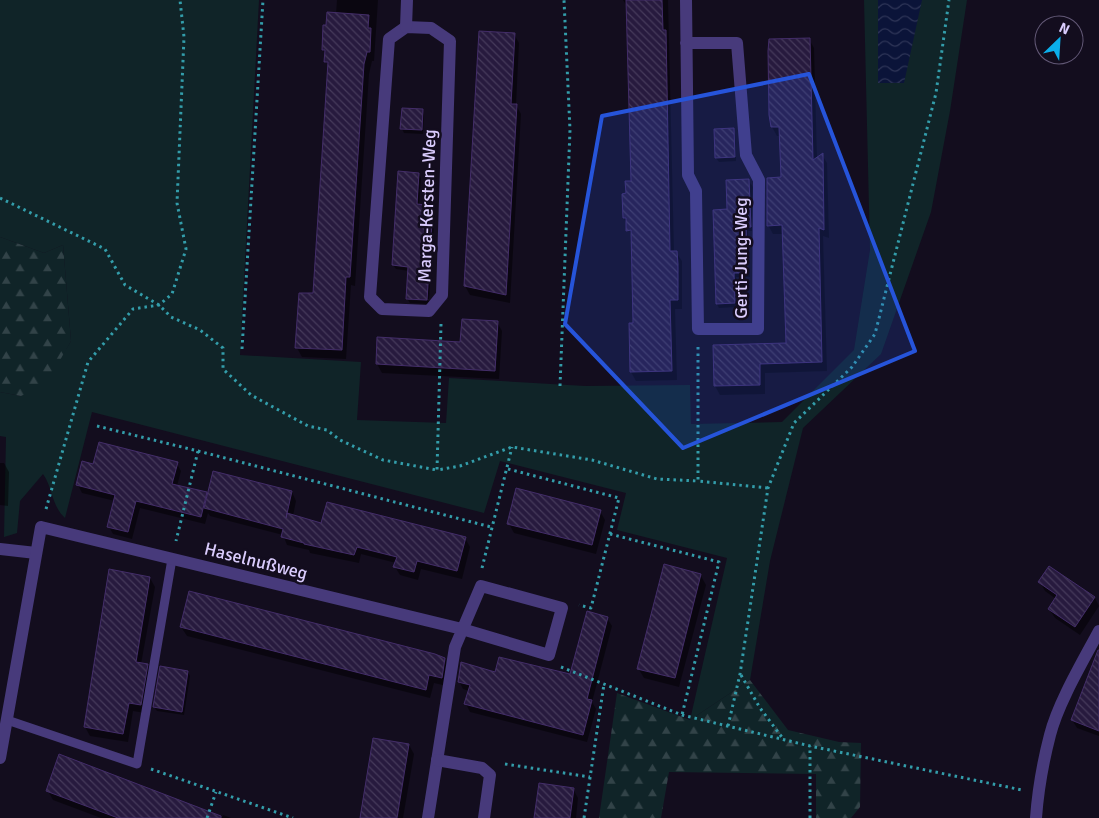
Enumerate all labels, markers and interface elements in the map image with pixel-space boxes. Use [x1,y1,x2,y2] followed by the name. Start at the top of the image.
[1034,15,1084,65] north arrow
[1056,19,1072,38] text: N
[413,129,441,283] street label: Marga-Kersten-Weg
[730,197,752,319] street label: Gerti-Jung-Weg
[202,538,310,584] street label: Haselnußweg

